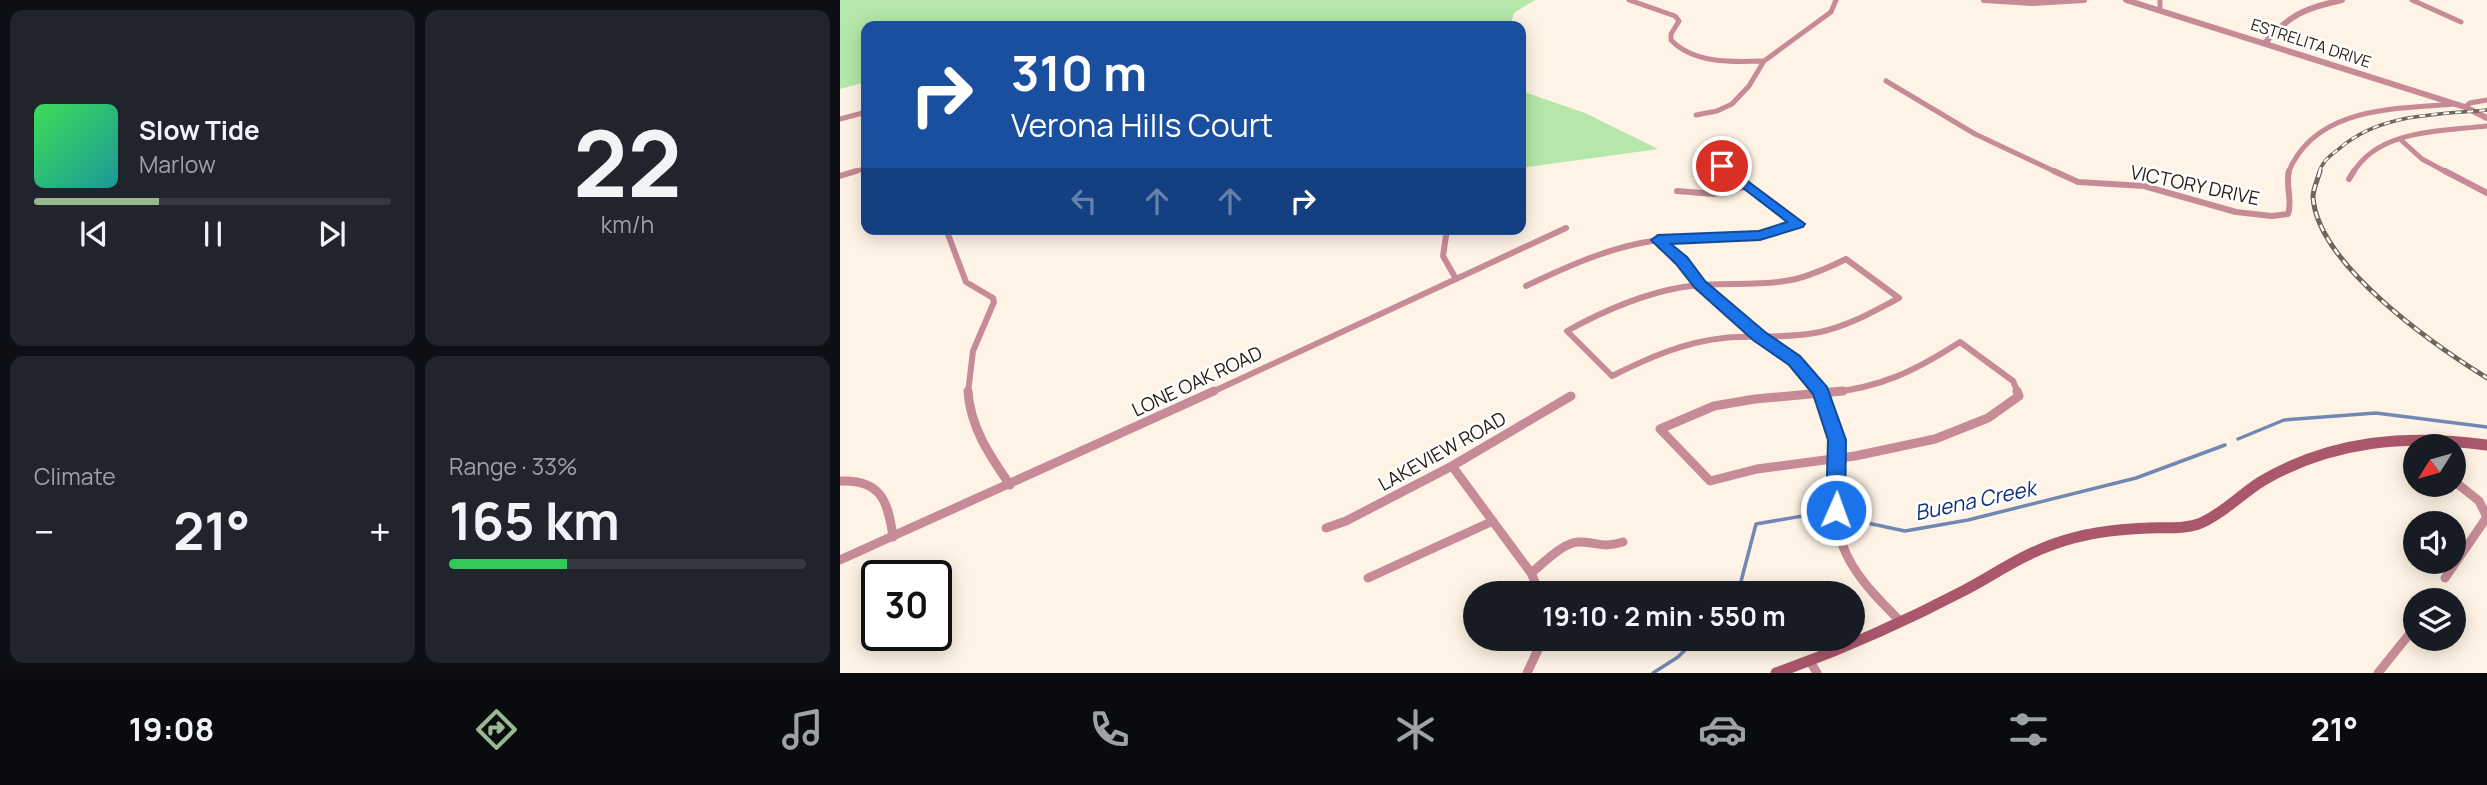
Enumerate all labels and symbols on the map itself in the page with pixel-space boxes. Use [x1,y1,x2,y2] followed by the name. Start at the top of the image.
[2248,13,2374,73] street label: ESTRELITA DRIVE
[1692,136,1752,196] pin
[2128,159,2262,211] street label: VICTORY DRIVE
[1128,339,1266,423] street label: LONE OAK ROAD
[1373,405,1511,497] street label: LAKEVIEW ROAD
[2403,434,2466,497] north arrow
[1799,473,1873,547] position arrow
[1912,473,2041,526] water label: Buena Creek
[861,560,952,651] speed limit sign: 30

